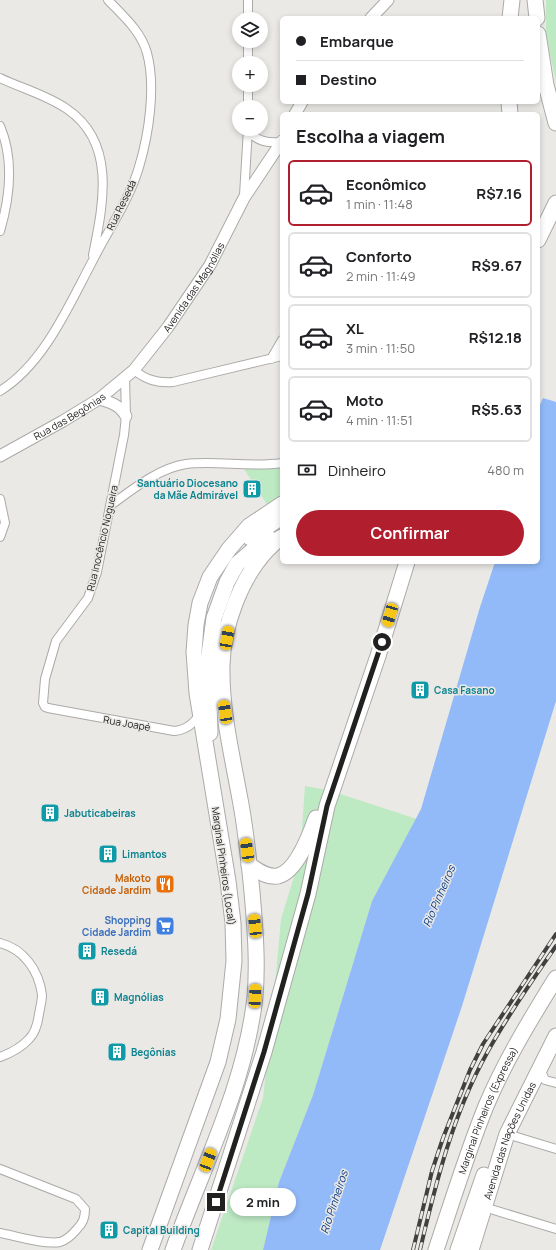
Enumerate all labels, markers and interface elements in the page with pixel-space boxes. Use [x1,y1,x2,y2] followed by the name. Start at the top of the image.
[232,12,268,136] map controls
[232,12,268,48] button: layers
[320,31,394,52] text: Embarque
[232,56,268,92] button: +
[320,69,377,90] text: Destino
[232,100,268,136] button: −
[296,124,445,148] text: Escolha a viagem
[346,174,426,195] text: Econômico
[298,175,334,211] icon: car
[103,177,139,233] street label: Rua Resedá
[476,183,522,204] text: R$7.16
[346,195,413,213] text: 1 min · 11:48
[160,240,227,335] street label: Avenida das Magnólias
[346,246,412,267] text: Conforto
[298,247,334,283] icon: car
[472,255,522,276] text: R$9.67
[346,267,416,285] text: 2 min · 11:49
[346,318,364,339] text: XL
[298,319,334,355] icon: car
[469,327,522,348] text: R$12.18
[346,339,415,357] text: 3 min · 11:50
[31,389,109,443] street label: Rua das Begônias
[346,390,383,411] text: Moto
[298,391,334,427] icon: car
[471,399,522,420] text: R$5.63
[346,411,413,429] text: 4 min · 11:51
[296,459,318,481] icon: cash
[328,460,386,481] text: Dinheiro
[487,461,524,479] text: 480 m
[137,476,238,502] place label: Santuário Diocesano da Mãe Admirável
[241,478,263,500] building icon: Santuário Diocesano da Mãe Admirável
[83,484,121,592] street label: Rua Inocêncio Nogueira
[296,510,524,556] button: Confirmar
[381,602,399,628] car
[219,625,235,651] car
[373,633,391,651] route start
[409,679,431,701] building icon: Casa Fasano
[434,683,495,697] place label: Casa Fasano
[217,699,233,725] car
[102,712,152,734] street label: Rua Joapé
[39,802,61,824] building icon: Jabuticabeiras
[64,806,136,820] place label: Jabuticabeiras
[209,806,239,926] street label: Marginal Pinheiros (Local)
[239,837,255,863] car
[97,843,119,865] building icon: Limantos
[122,847,167,861] place label: Limantos
[419,862,459,929] water label: Rio Pinheiros
[82,871,151,897] place label: Makoto Cidade Jardim
[154,873,176,895] restaurant icon: Makoto Cidade Jardim
[82,913,151,939] place label: Shopping Cidade Jardim
[248,913,262,939] car
[154,915,176,937] supermarket icon: Shopping Cidade Jardim
[76,940,98,962] building icon: Resedá
[101,944,137,958] place label: Resedá
[249,984,261,1008] car
[89,986,111,1008] building icon: Magnólias
[114,990,164,1004] place label: Magnólias
[106,1041,128,1063] building icon: Begônias
[455,1044,521,1176] street label: Marginal Pinheiros (Expressa)
[131,1045,176,1059] place label: Begônias
[480,1079,539,1202] street label: Avenida das Nações Unidas
[198,1147,218,1173] car
[316,1167,351,1235] water label: Rio Pinheiros
[230,1188,296,1216] callout: 2 min
[207,1193,225,1211] route end
[246,1193,280,1211] text: 2 min
[98,1219,120,1241] building icon: Capital Building
[123,1223,200,1237] place label: Capital Building

